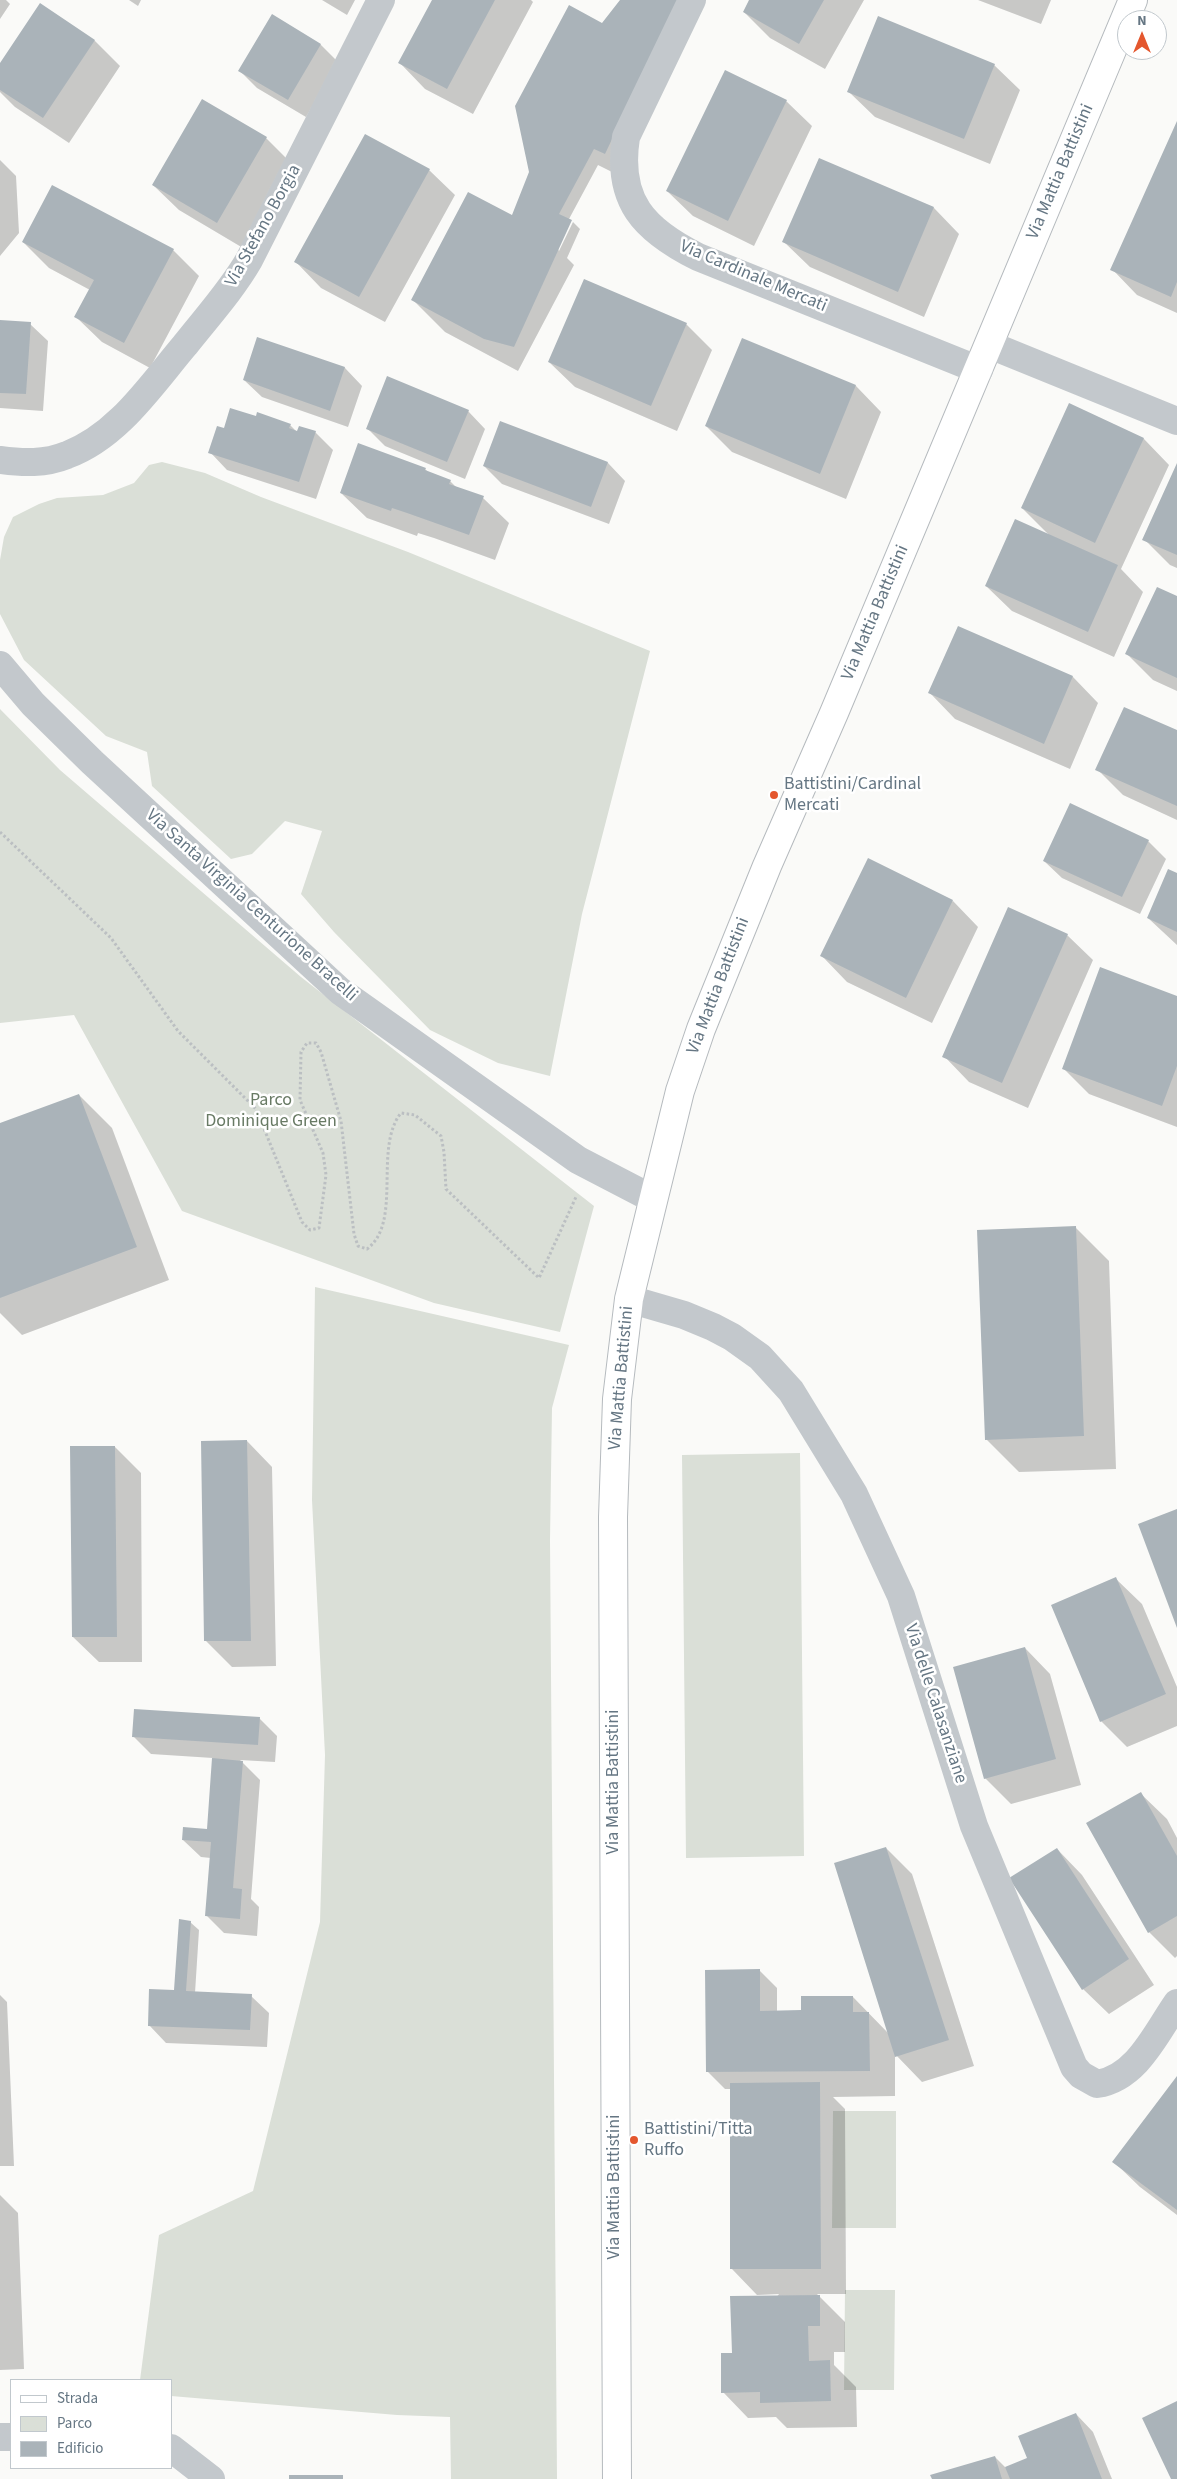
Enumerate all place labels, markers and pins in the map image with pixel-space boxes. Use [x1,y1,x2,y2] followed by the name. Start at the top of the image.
[784,774,921,816] place label: Battistini/Cardinal Mercati
[768,789,780,801] marker: Battistini/Cardinal Mercati
[644,2119,752,2162] place label: Battistini/Titta Ruffo
[628,2134,640,2146] marker: Battistini/Titta Ruffo

